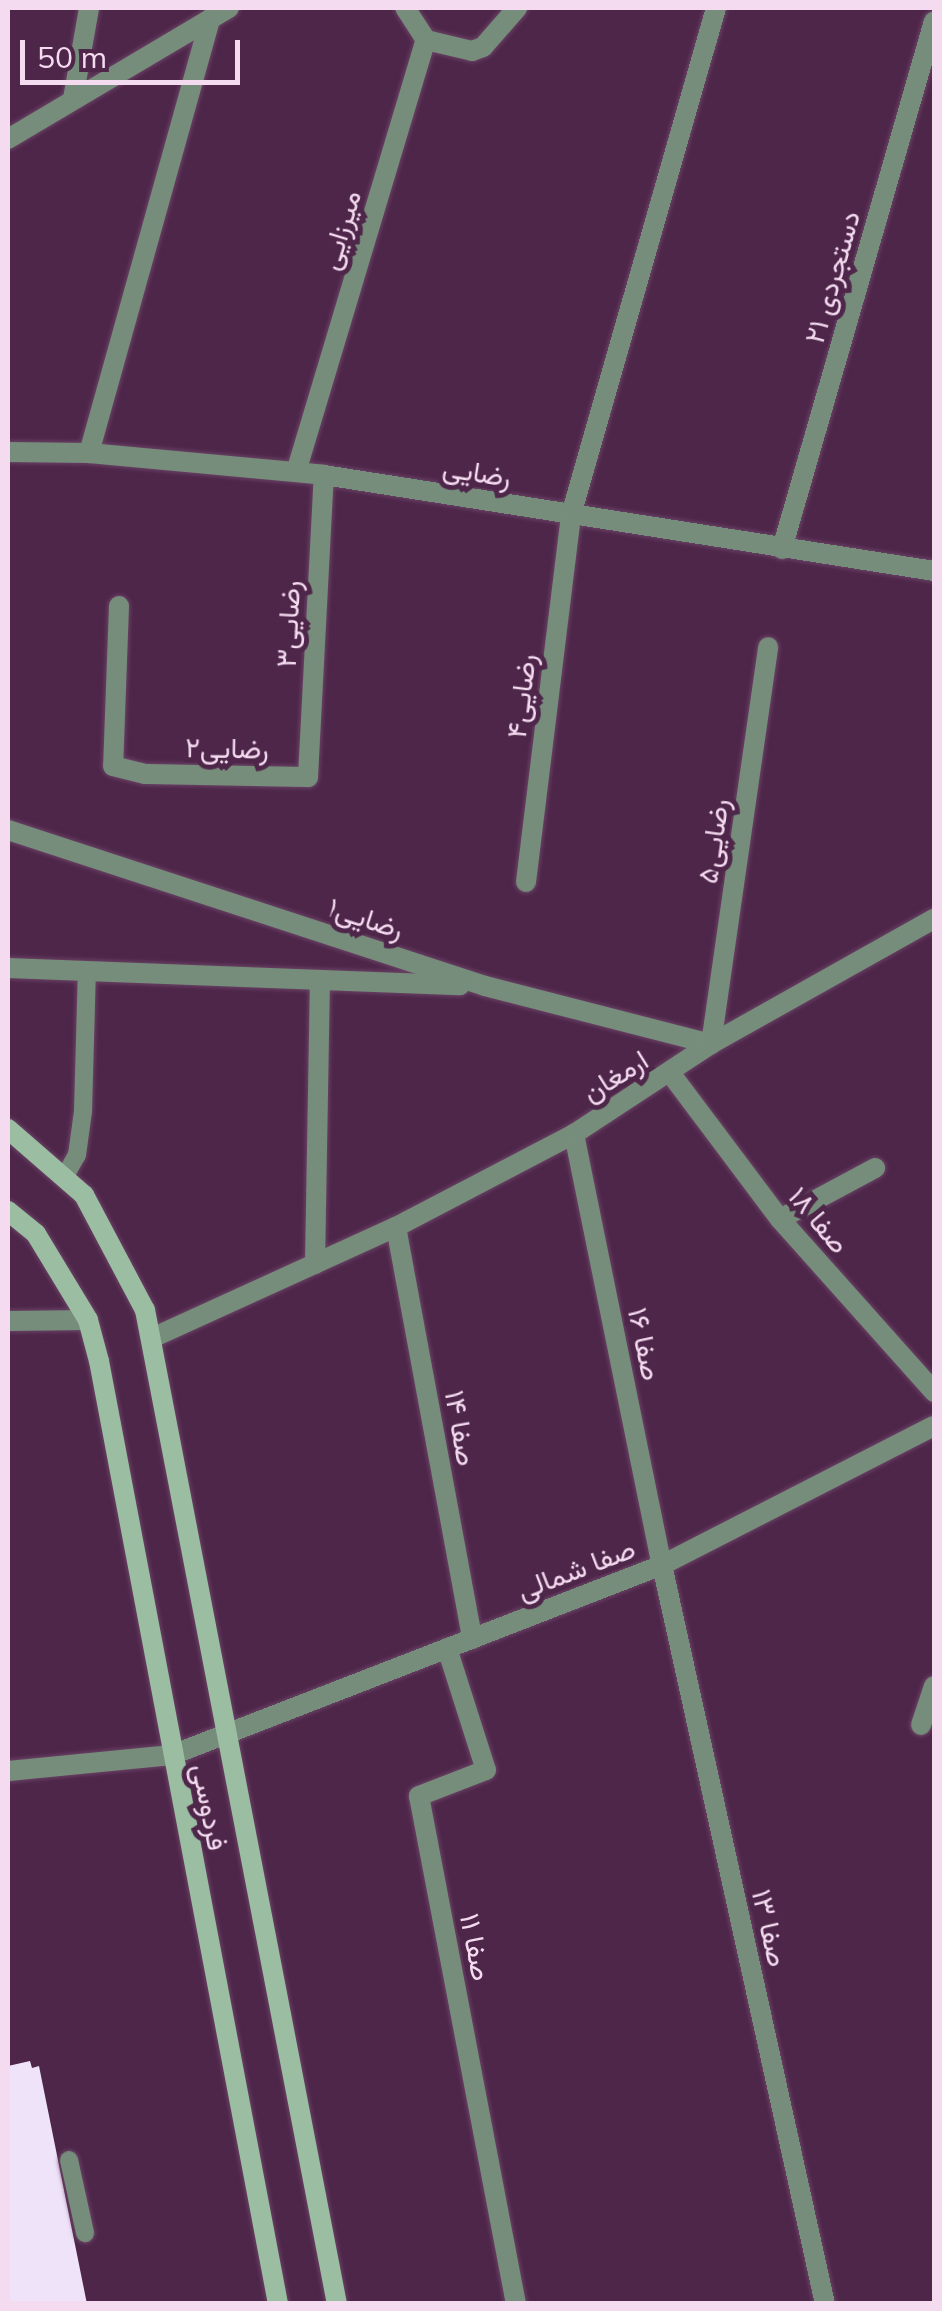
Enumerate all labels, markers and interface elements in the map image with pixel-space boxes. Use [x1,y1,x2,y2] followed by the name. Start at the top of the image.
[25,20,245,82] scale bar
[37,38,107,76] text: 50 m
[312,186,368,274] street label: میرزایی
[797,207,867,347] street label: دستجردی ۲۱
[440,450,514,494] street label: رضایی
[269,580,307,668] street label: رضایی۳
[499,652,543,740] street label: رضایی۴
[185,730,269,766] street label: رضایی۲
[690,796,736,886] street label: رضایی۵
[324,890,408,946] street label: رضایی۱
[576,1043,654,1109] street label: ارمغان
[782,1180,856,1260] street label: صفا ۱۸
[621,1304,669,1384] street label: صفا ۱۶
[438,1388,484,1468] street label: صفا ۱۴
[512,1531,640,1607] street label: صفا شمالی
[185,1761,235,1853] street label: فردوسی
[745,1886,795,1970] street label: صفا ۱۳
[453,1910,499,1984] street label: صفا ۱۱

